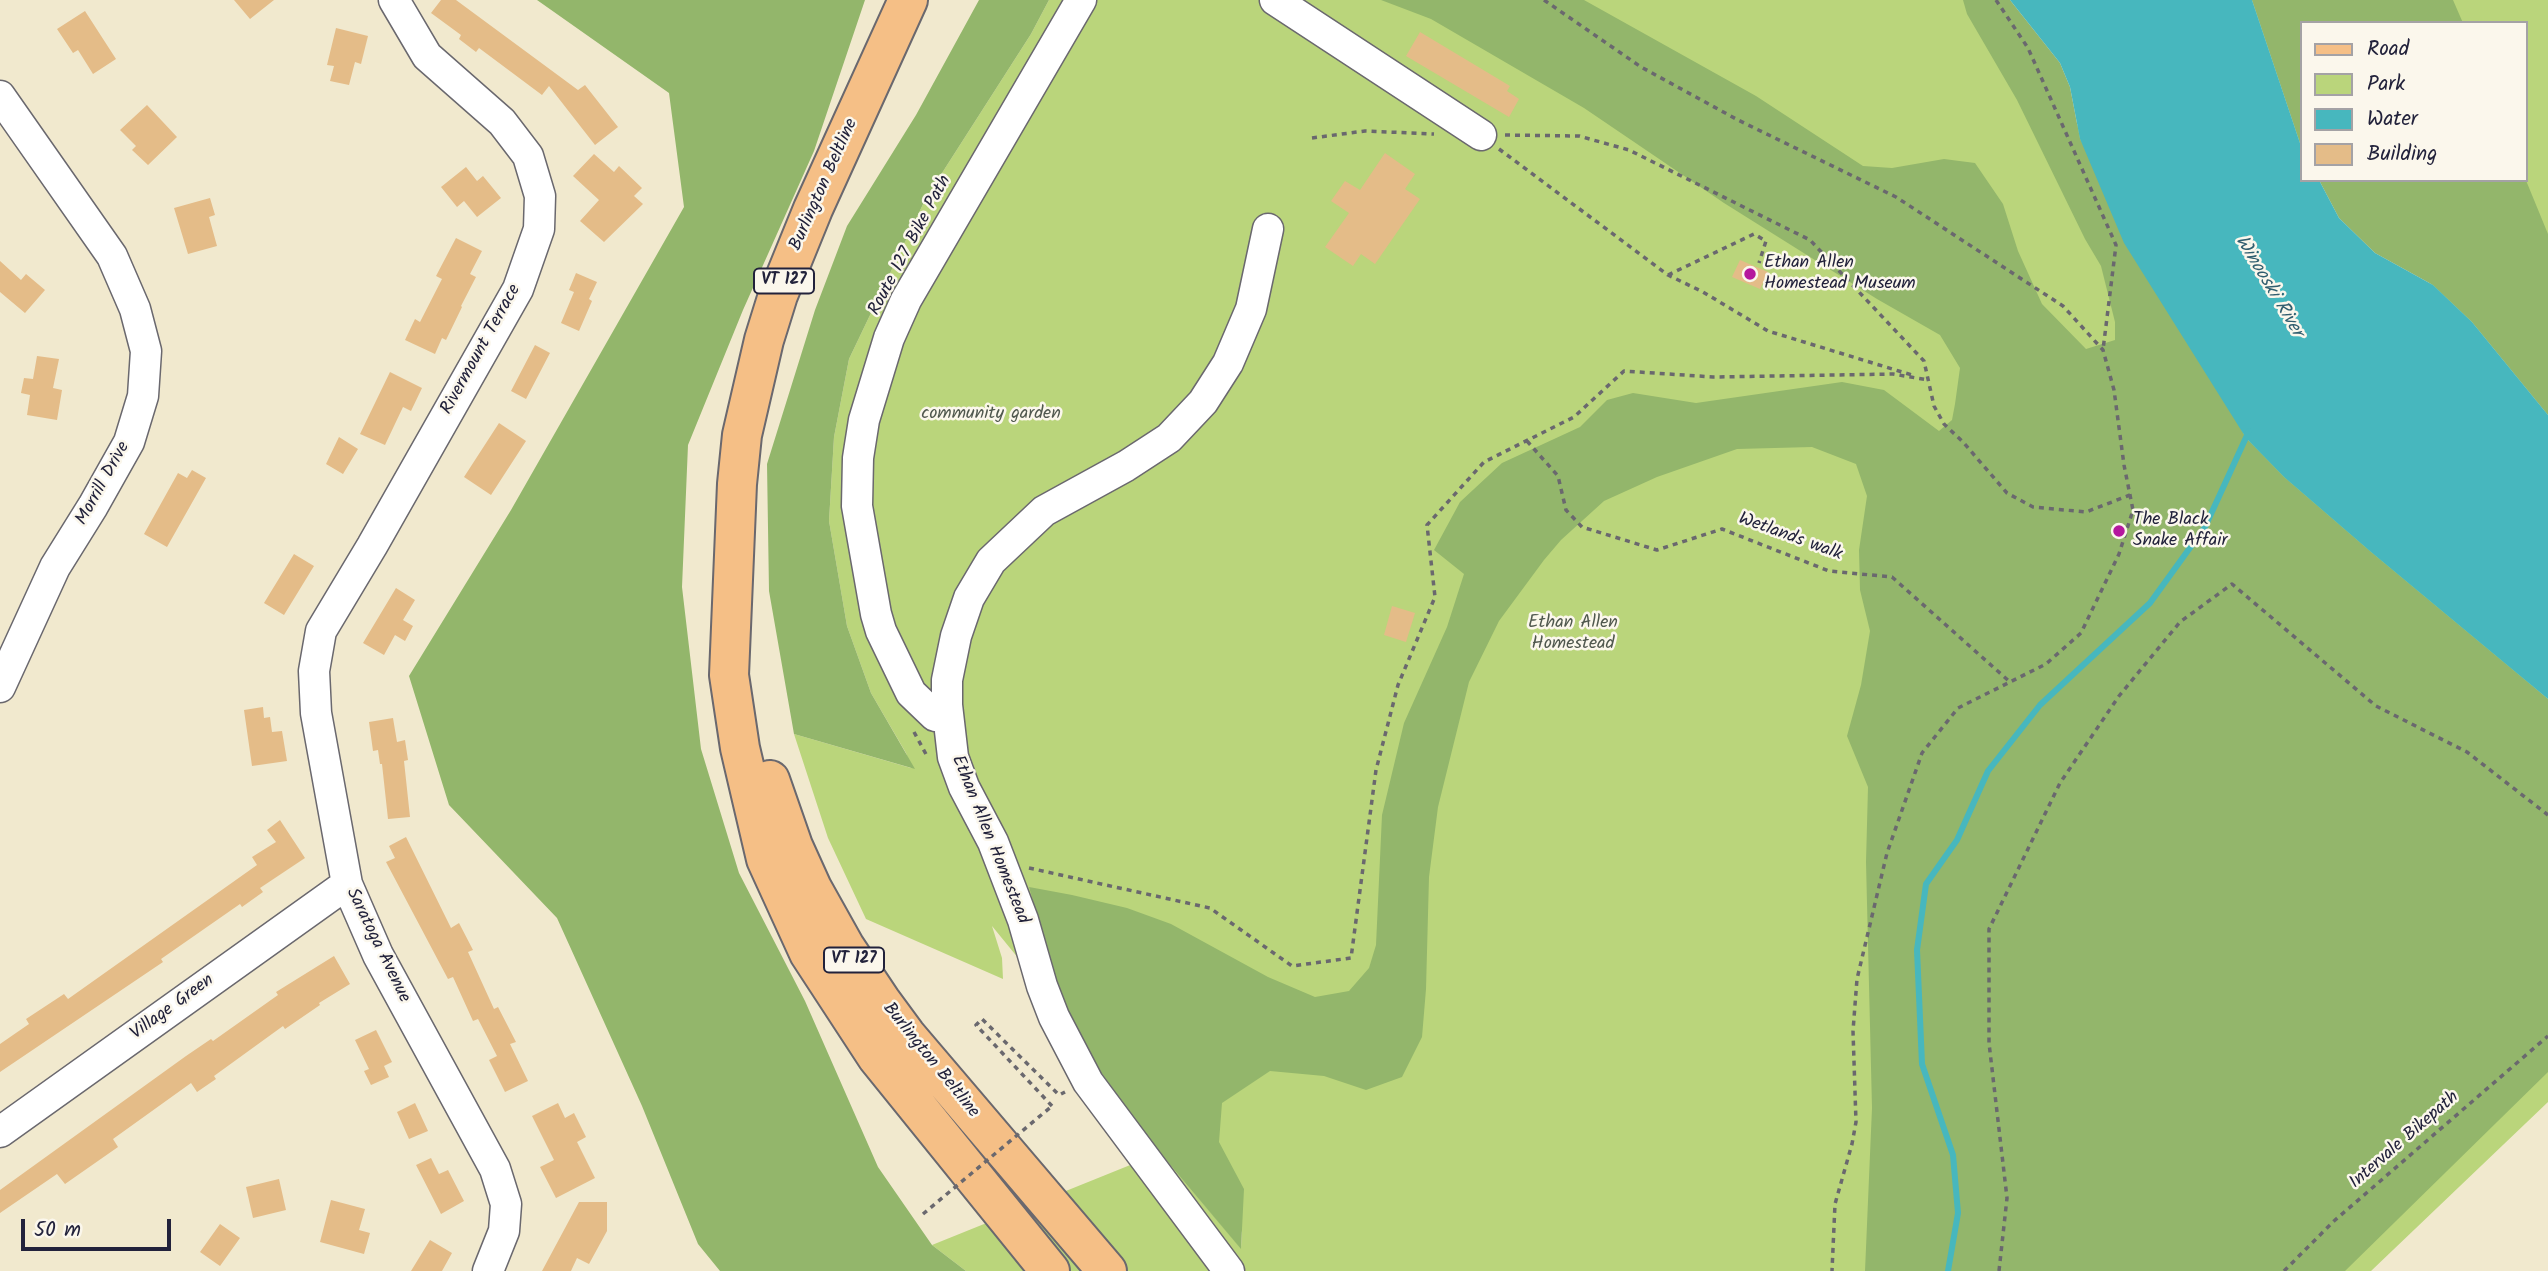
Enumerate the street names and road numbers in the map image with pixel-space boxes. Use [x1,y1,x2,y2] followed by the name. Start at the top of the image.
[786,116,864,254] street label: Burlington Beltline
[865,172,957,320] street label: Route 127 Bike Path
[754,268,814,294] road number: VT 127
[437,281,527,419] street label: Rivermount Terrace
[72,438,136,530] street label: Morrill Drive
[1735,509,1845,567] street label: Wetlands walk
[945,753,1033,927] street label: Ethan Allen Homestead
[340,885,414,1007] street label: Saratoga Avenue
[824,948,884,972] road number: VT 127
[127,971,219,1045] street label: Village Green
[877,999,983,1123] street label: Burlington Beltline
[2346,1088,2464,1194] street label: Intervale Bikepath

